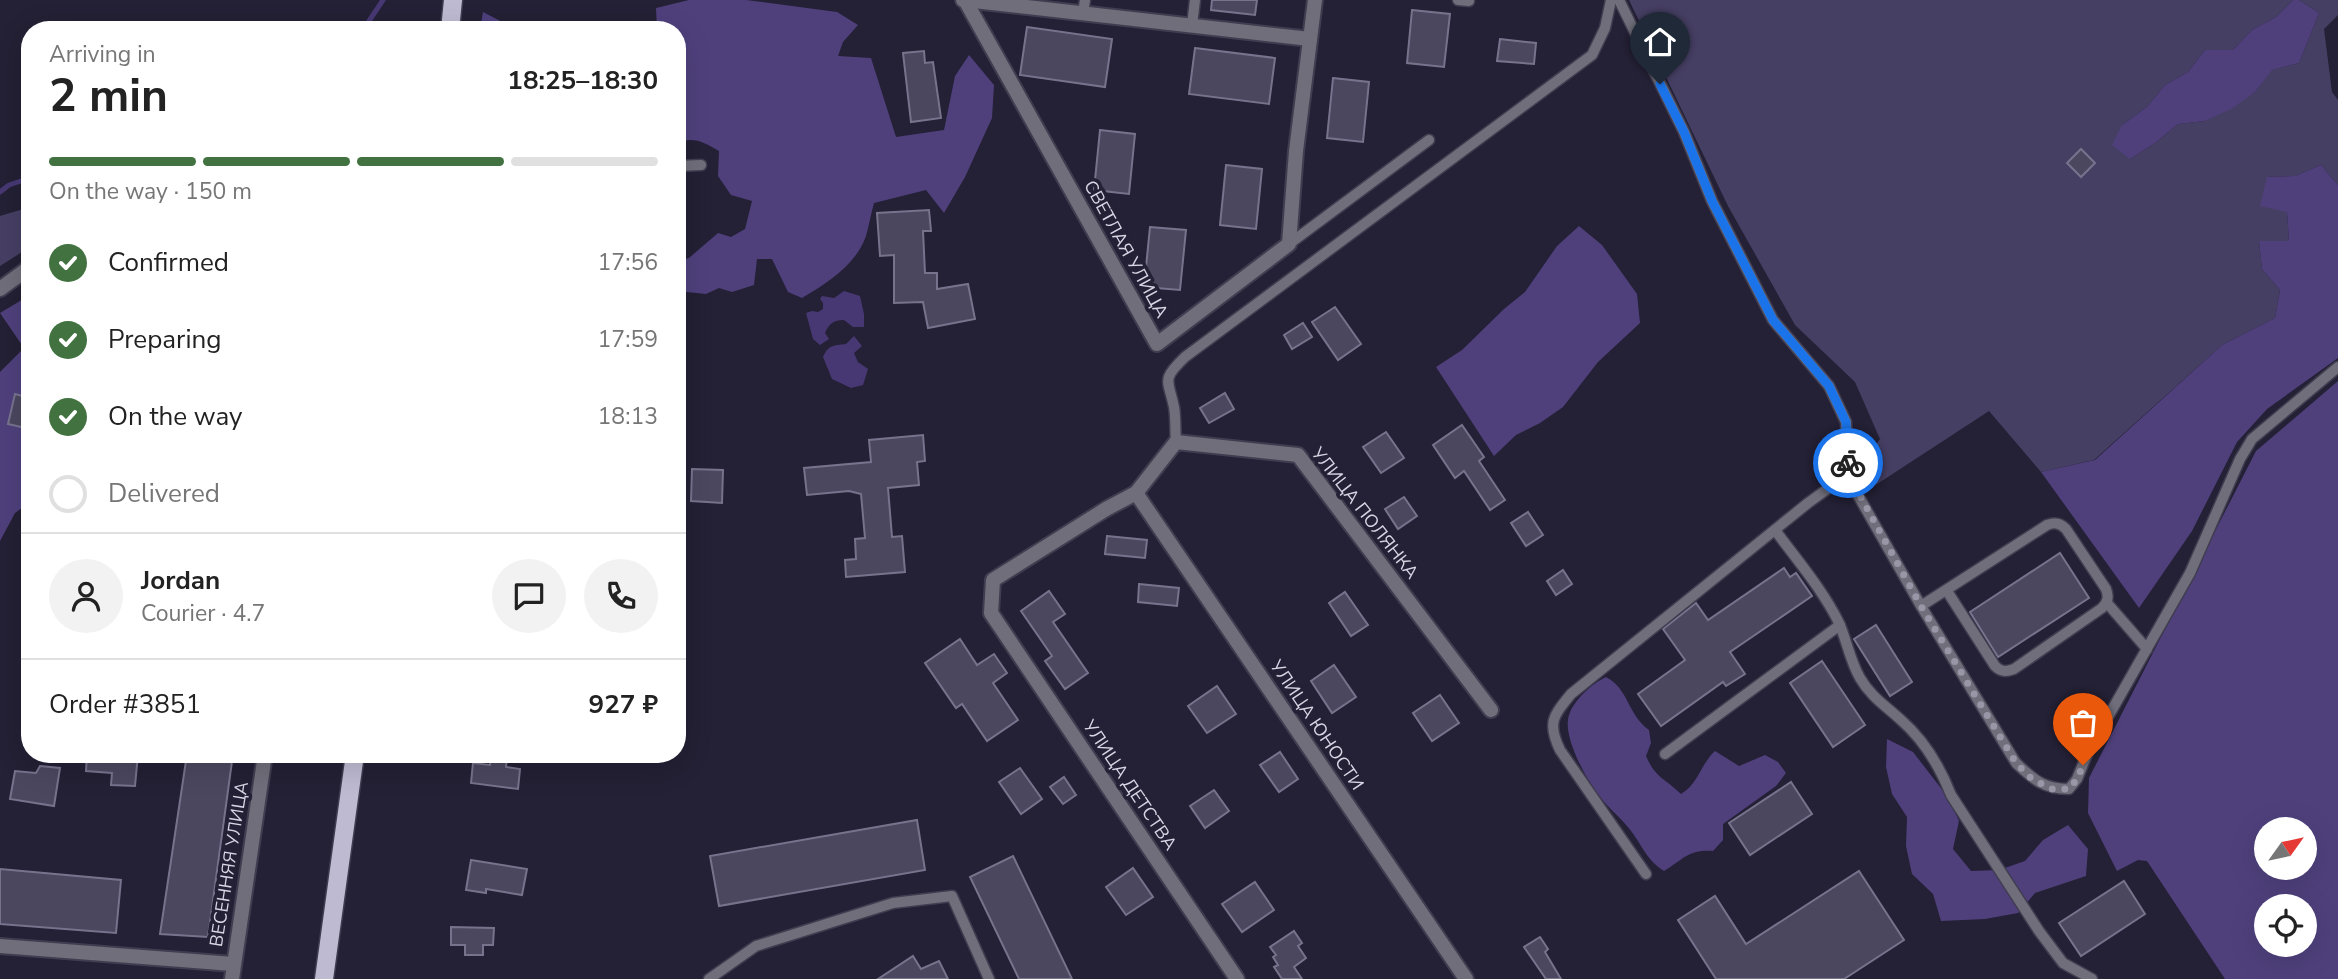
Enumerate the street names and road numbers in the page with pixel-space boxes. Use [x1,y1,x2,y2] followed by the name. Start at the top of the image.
[1078,176,1174,322] street label: СВЕТЛАЯ УЛИЦА
[1305,441,1424,584] street label: УЛИЦА ПОЛЯНКА
[1264,654,1369,795] street label: УЛИЦА ЮНОСТИ
[1077,714,1183,855] street label: УЛИЦА ДЕТСТВА
[204,780,254,948] street label: ВЕСЕННЯЯ УЛИЦА

